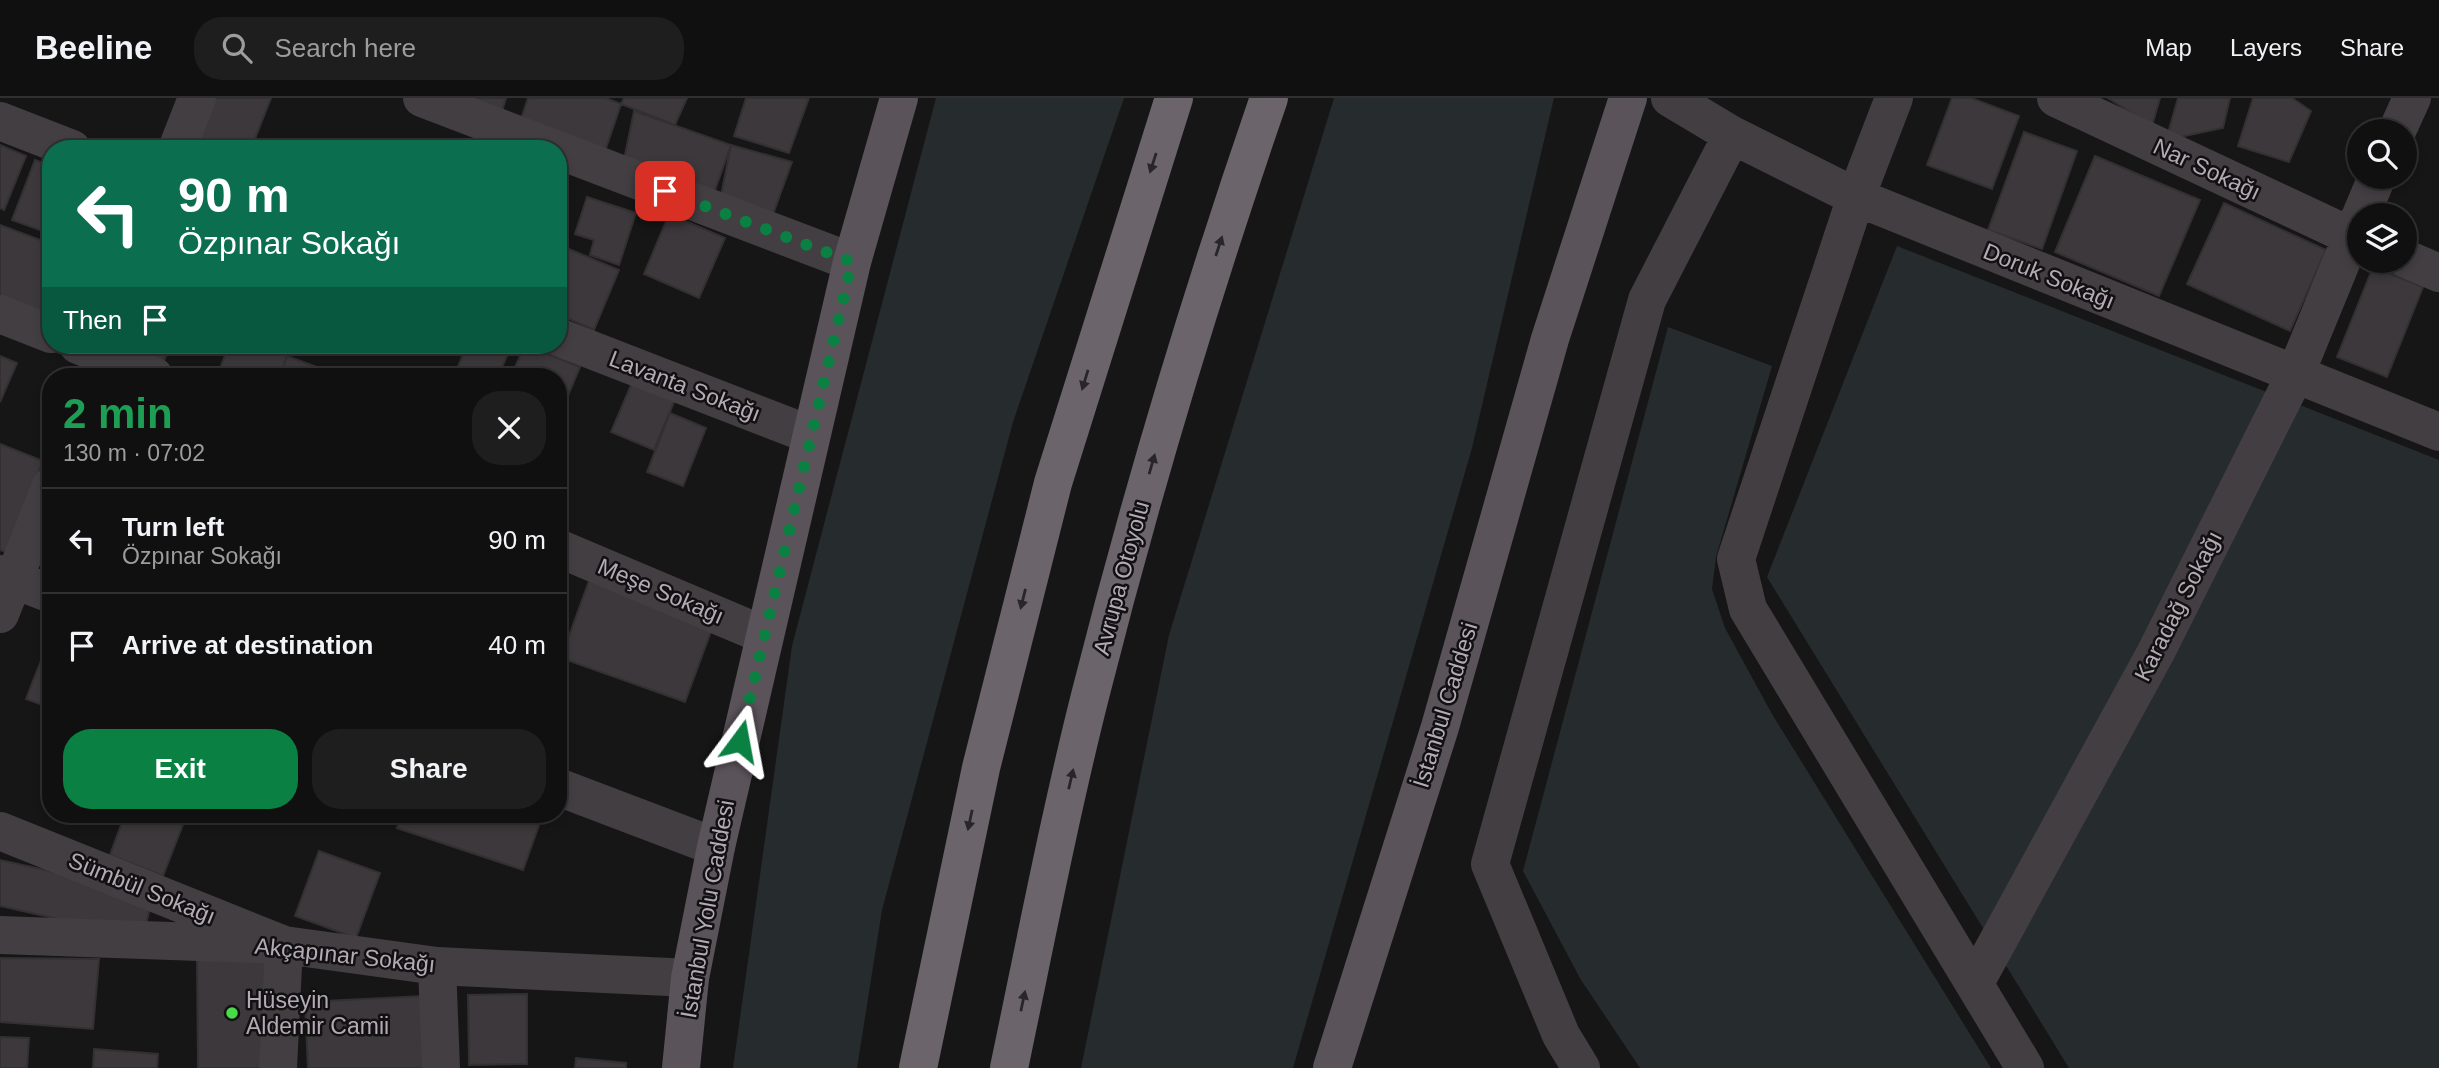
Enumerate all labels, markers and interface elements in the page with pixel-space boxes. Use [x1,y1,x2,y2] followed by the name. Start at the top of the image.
[194,17,684,80] search box
[35,29,152,66] text: Beeline
[218,29,256,67] icon: search
[274,33,416,63] text: Search here
[2145,34,2192,61] text: Map
[2230,34,2302,61] text: Layers
[2340,34,2404,61] text: Share
[2347,119,2417,273] map controls
[2347,119,2417,189] button: search
[2149,133,2265,205] street label: Nar Sokağı
[1148,153,1158,174] one-way arrow
[635,161,695,221] pin
[63,168,154,259] icon: left
[178,168,290,222] text: 90 m
[646,172,684,210] icon: arrive
[2347,203,2417,273] button: layers
[178,225,400,261] text: Özpınar Sokağı
[1214,235,1225,256] one-way arrow
[1980,238,2118,314] street label: Doruk Sokağı
[136,301,174,339] icon: arrive
[63,305,122,335] text: Then
[606,345,764,427] street label: Lavanta Sokağı
[1079,370,1090,391] one-way arrow
[63,390,173,437] text: 2 min
[472,391,546,465] button: close
[63,440,205,466] text: 130 m · 07:02
[1148,453,1158,474] one-way arrow
[1088,498,1154,658] street label: Avrupa Otoyolu
[122,512,224,542] text: Turn left
[63,522,101,560] icon: left
[488,525,546,555] text: 90 m
[2129,527,2227,685] street label: Karadağ Sokağı
[122,543,282,569] text: Özpınar Sokağı
[594,553,728,629] street label: Meşe Sokağı
[1017,588,1028,610] one-way arrow
[1408,619,1482,791] street label: İstanbul Caddesi
[63,627,101,665] icon: arrive
[122,630,373,660] text: Arrive at destination
[488,630,546,660] text: 40 m
[703,704,777,778] position arrow
[63,729,298,809] button: Exit
[312,729,546,809] button: Share
[1066,768,1077,790] one-way arrow
[675,798,739,1020] street label: İstanbul Yolu Caddesi
[965,809,976,831] one-way arrow
[65,847,219,929] street label: Sümbül Sokağı
[253,933,437,977] street label: Akçapınar Sokağı
[246,987,389,1039] place label: Hüseyin Aldemir Camii
[1017,990,1028,1012] one-way arrow
[224,1005,240,1021] marker: Hüseyin Aldemir Camii

